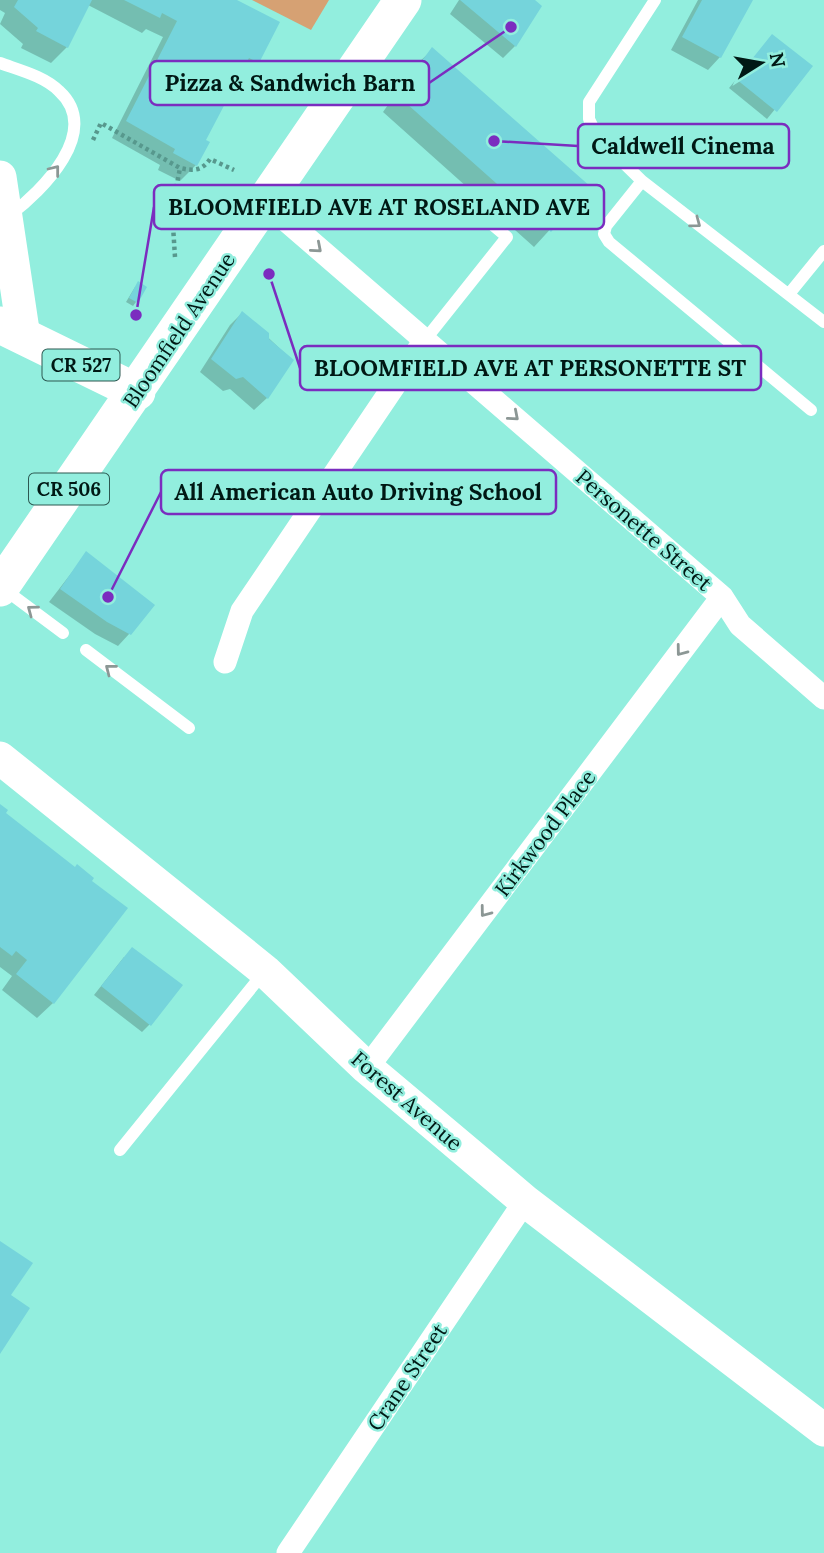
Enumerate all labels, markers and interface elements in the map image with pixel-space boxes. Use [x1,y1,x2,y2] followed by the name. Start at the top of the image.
[726,28,796,98] north arrow
[765,50,791,70] text: N
[150,61,429,105] callout: Pizza & Sandwich Barn
[165,68,416,97] text: Pizza & Sandwich Barn
[578,124,789,168] callout: Caldwell Cinema
[591,131,775,160] text: Caldwell Cinema
[46,165,59,178] one-way arrow
[154,185,604,229] callout: BLOOMFIELD AVE AT ROSELAND AVE
[168,192,590,221] text: BLOOMFIELD AVE AT ROSELAND AVE
[688,214,700,227] one-way arrow
[309,240,322,252] one-way arrow
[117,247,241,413] street label: Bloomfield Avenue
[300,346,761,390] callout: BLOOMFIELD AVE AT PERSONETTE ST
[42,350,119,380] road number: CR 527
[314,353,746,382] text: BLOOMFIELD AVE AT PERSONETTE ST
[505,408,518,420] one-way arrow
[570,463,718,597] street label: Personette Street
[161,470,556,514] callout: All American Auto Driving School
[29,474,109,504] road number: CR 506
[174,477,542,506] text: All American Auto Driving School
[27,605,40,618] one-way arrow
[677,644,689,656] one-way arrow
[105,665,117,678] one-way arrow
[489,764,601,902] street label: Kirkwood Place
[481,904,494,916] one-way arrow
[346,1045,468,1157] street label: Forest Avenue
[361,1317,453,1436] street label: Crane Street

